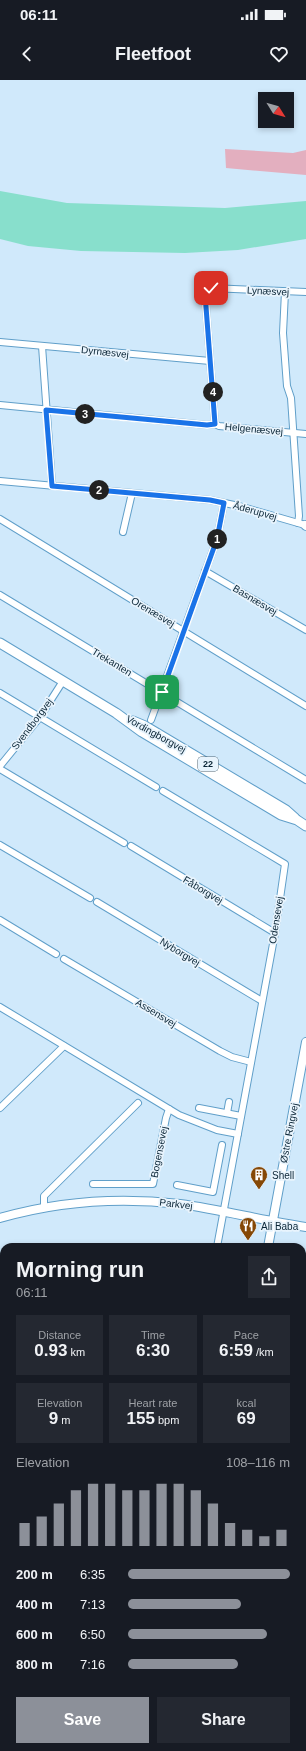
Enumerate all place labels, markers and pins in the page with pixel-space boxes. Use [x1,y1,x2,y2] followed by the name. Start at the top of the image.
[194,271,228,305] pin
[203,382,223,402] pin: 4
[75,404,95,424] pin: 3
[89,480,109,500] pin: 2
[207,529,227,549] pin: 1
[145,675,179,709] pin
[249,1165,269,1190] building icon: Shell
[272,1170,294,1181] place label: Shell
[238,1216,258,1241] restaurant icon: Ali Baba
[261,1221,299,1232] place label: Ali Baba

